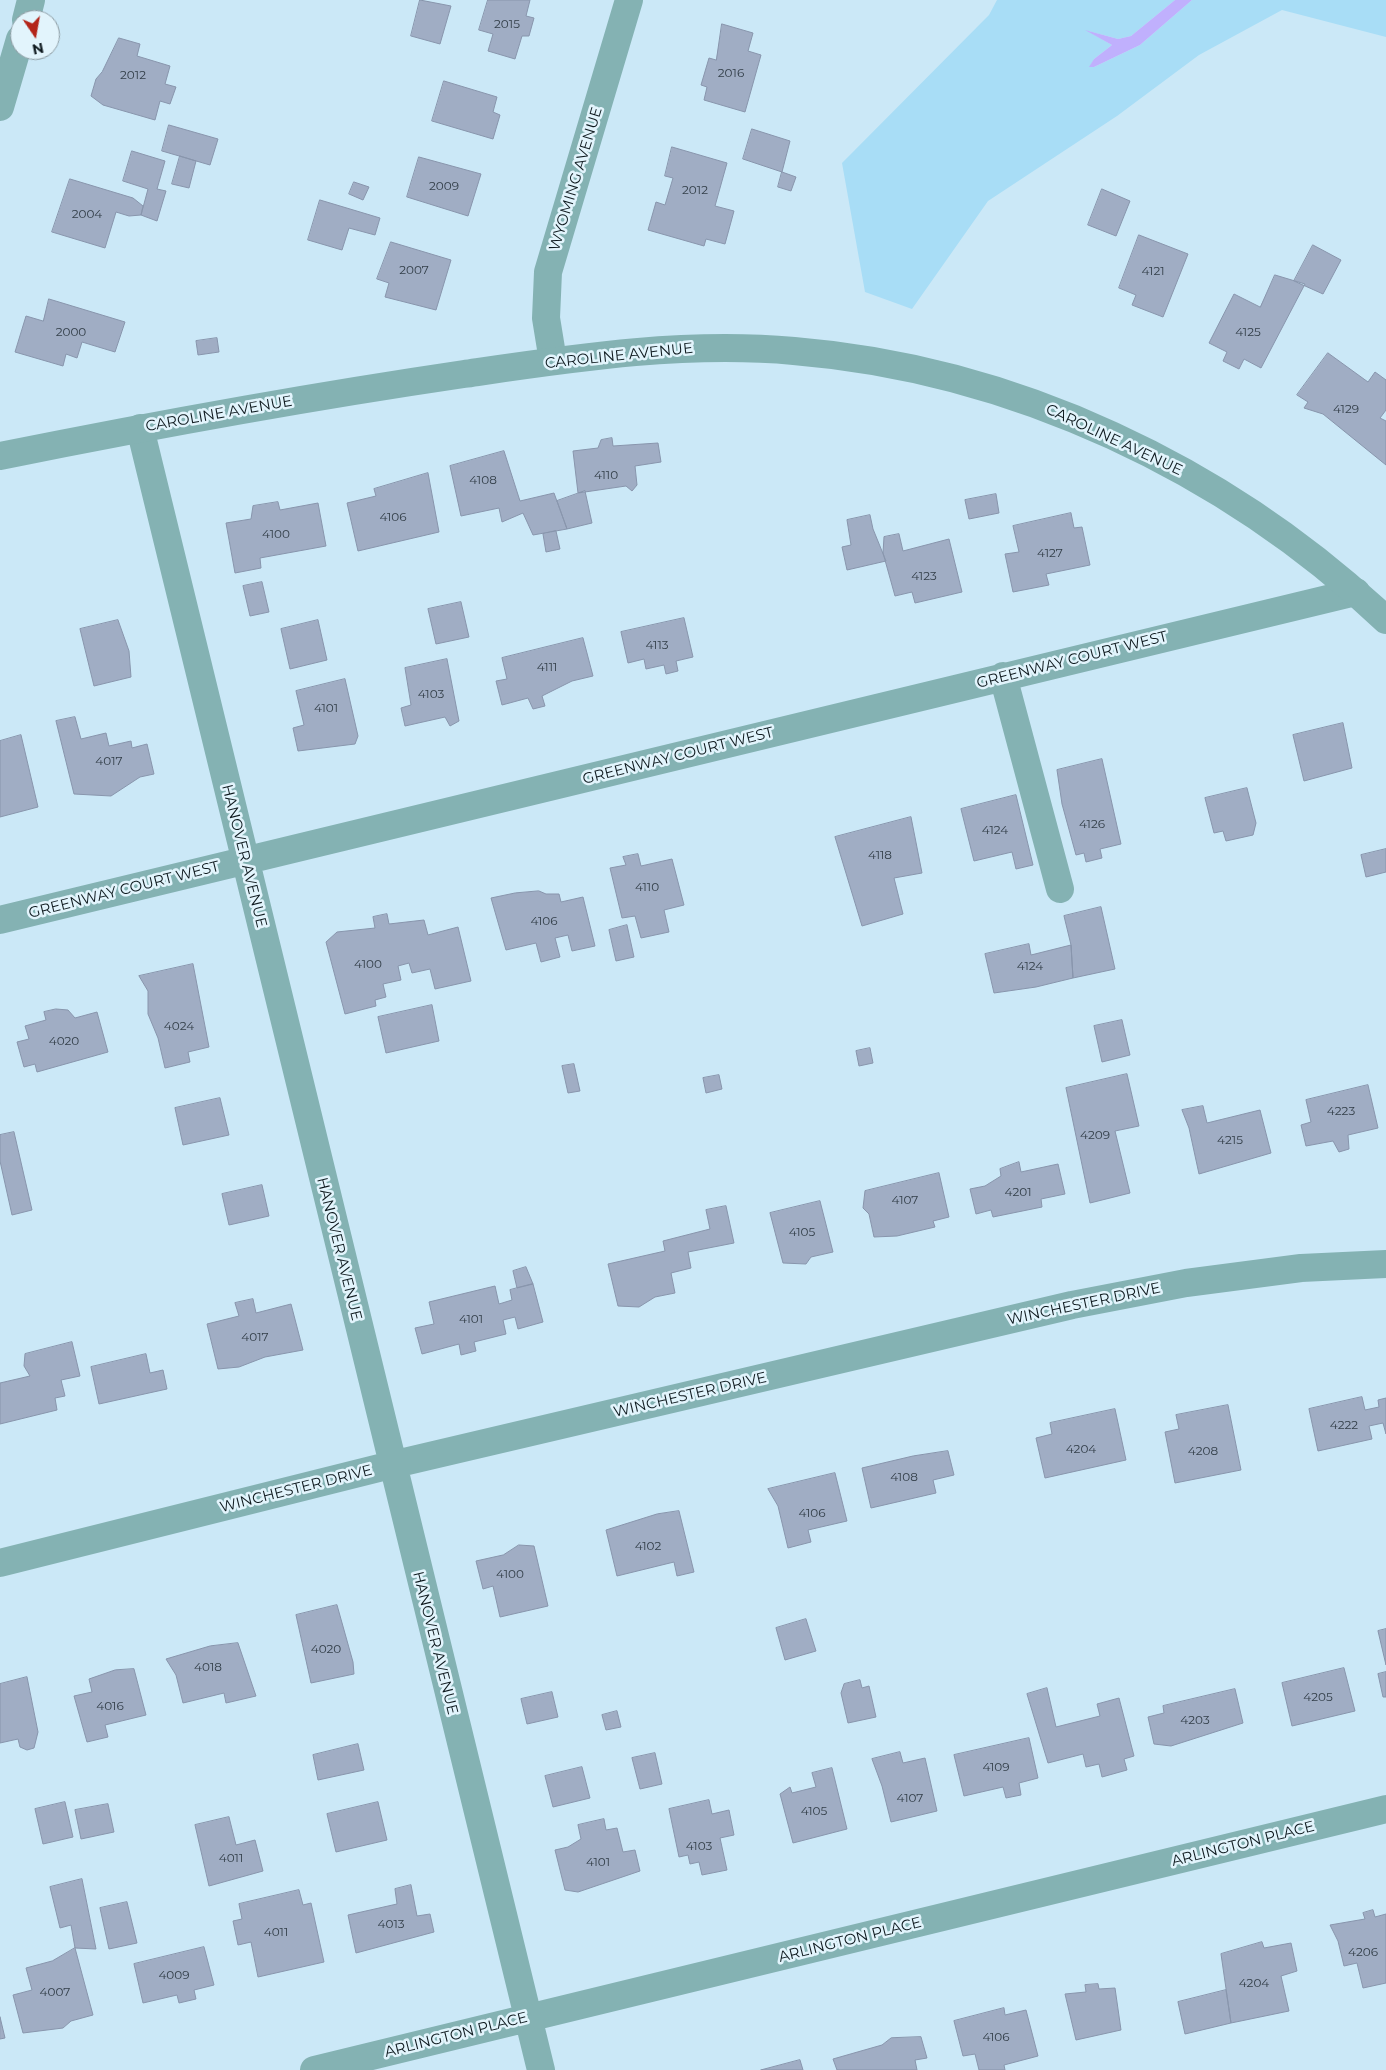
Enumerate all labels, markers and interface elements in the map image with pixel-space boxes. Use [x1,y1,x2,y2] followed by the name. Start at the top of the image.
[10,10,60,60] north arrow
[494,17,520,31] house number: 2015
[31,39,45,59] text: N
[718,66,744,80] house number: 2016
[120,68,146,82] house number: 2012
[546,105,606,253] street label: WYOMING AVENUE
[429,179,459,193] house number: 2009
[682,183,708,197] house number: 2012
[72,207,102,221] house number: 2004
[399,263,429,277] house number: 2007
[1141,264,1165,278] house number: 4121
[56,325,86,339] house number: 2000
[1235,325,1261,339] house number: 4125
[544,339,694,373] street label: CAROLINE AVENUE
[144,392,294,436] street label: CAROLINE AVENUE
[1043,400,1185,480] street label: CAROLINE AVENUE
[1333,402,1359,416] house number: 4129
[594,468,618,482] house number: 4110
[469,473,497,487] house number: 4108
[379,510,407,524] house number: 4106
[262,527,290,541] house number: 4100
[1037,546,1063,560] house number: 4127
[911,569,937,583] house number: 4123
[975,628,1169,692] street label: GREENWAY COURT WEST
[645,638,669,652] house number: 4113
[537,660,557,674] house number: 4111
[418,687,444,701] house number: 4103
[314,701,338,715] house number: 4101
[581,724,775,788] street label: GREENWAY COURT WEST
[95,754,123,768] house number: 4017
[217,782,271,930] street label: HANOVER AVENUE
[1079,817,1105,831] house number: 4126
[982,823,1008,837] house number: 4124
[868,848,892,862] house number: 4118
[27,858,221,922] street label: GREENWAY COURT WEST
[635,880,659,894] house number: 4110
[530,914,558,928] house number: 4106
[354,957,382,971] house number: 4100
[1017,959,1043,973] house number: 4124
[164,1019,194,1033] house number: 4024
[49,1034,79,1048] house number: 4020
[1327,1104,1355,1118] house number: 4223
[1080,1128,1110,1142] house number: 4209
[1217,1133,1243,1147] house number: 4215
[312,1175,366,1323] street label: HANOVER AVENUE
[1005,1185,1031,1199] house number: 4201
[892,1193,918,1207] house number: 4107
[789,1225,815,1239] house number: 4105
[1006,1279,1162,1329] street label: WINCHESTER DRIVE
[459,1312,483,1326] house number: 4101
[241,1330,269,1344] house number: 4017
[612,1369,768,1421] street label: WINCHESTER DRIVE
[1330,1418,1358,1432] house number: 4222
[1066,1442,1096,1456] house number: 4204
[1188,1444,1218,1458] house number: 4208
[218,1461,374,1517] street label: WINCHESTER DRIVE
[890,1470,918,1484] house number: 4108
[798,1506,826,1520] house number: 4106
[635,1539,661,1553] house number: 4102
[496,1567,524,1581] house number: 4100
[408,1569,462,1717] street label: HANOVER AVENUE
[311,1642,341,1656] house number: 4020
[194,1660,222,1674] house number: 4018
[1303,1690,1333,1704] house number: 4205
[96,1699,124,1713] house number: 4016
[1180,1713,1210,1727] house number: 4203
[982,1760,1010,1774] house number: 4109
[897,1791,923,1805] house number: 4107
[801,1804,827,1818] house number: 4105
[1170,1818,1316,1870] street label: ARLINGTON PLACE
[686,1839,712,1853] house number: 4103
[219,1851,243,1865] house number: 4011
[586,1855,610,1869] house number: 4101
[777,1914,923,1966] street label: ARLINGTON PLACE
[378,1917,404,1931] house number: 4013
[264,1925,288,1939] house number: 4011
[1348,1945,1378,1959] house number: 4206
[158,1968,190,1982] house number: 4009
[1239,1976,1269,1990] house number: 4204
[40,1985,70,1999] house number: 4007
[383,2009,529,2061] street label: ARLINGTON PLACE
[982,2030,1010,2044] house number: 4106

